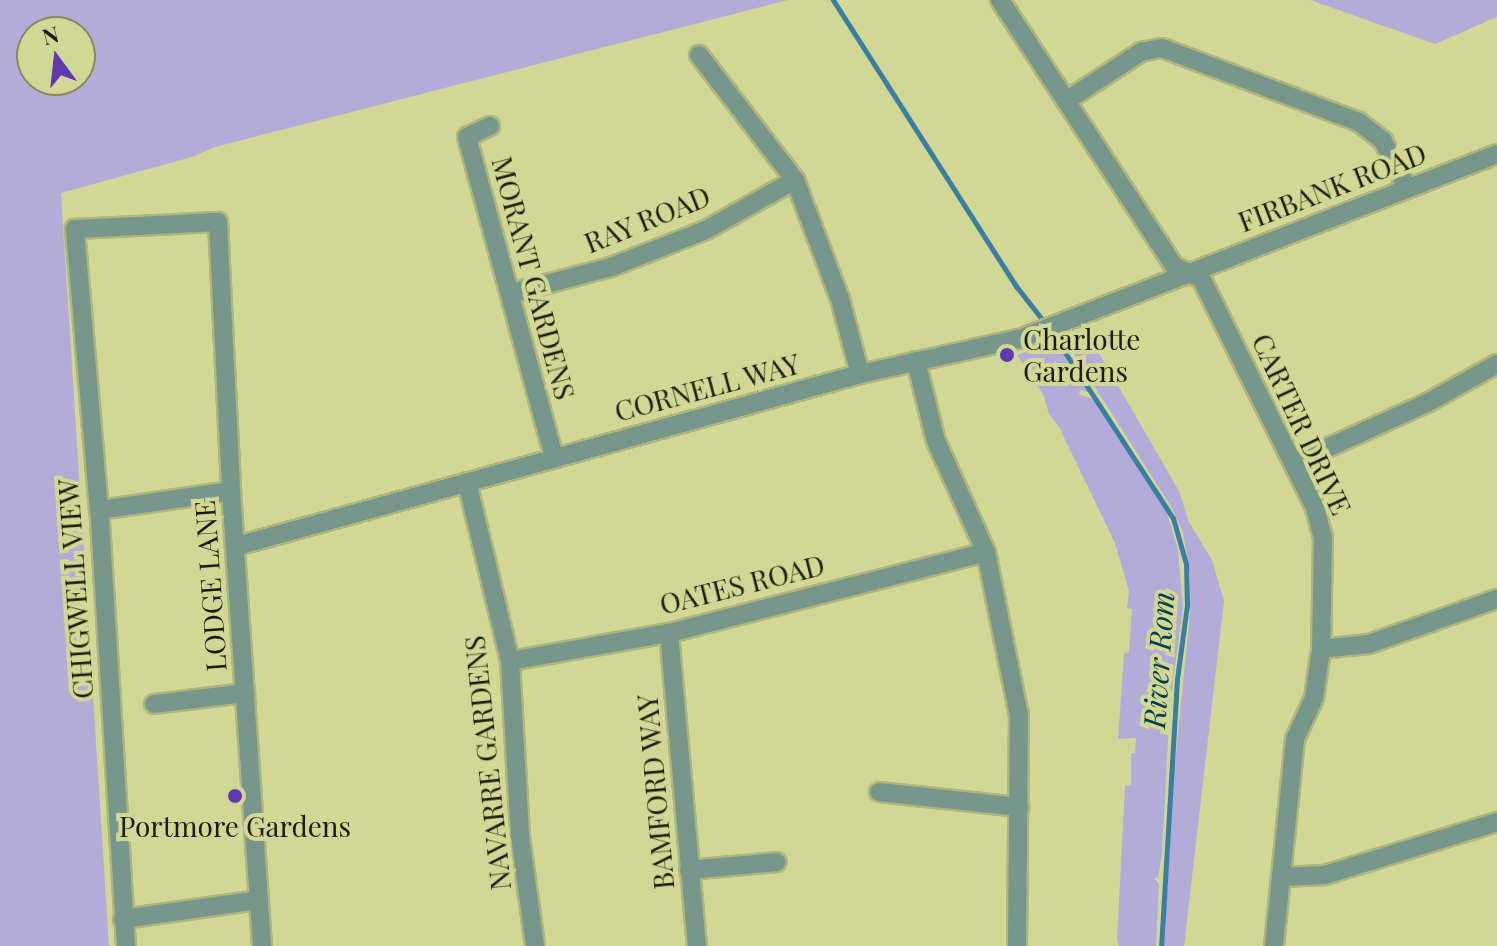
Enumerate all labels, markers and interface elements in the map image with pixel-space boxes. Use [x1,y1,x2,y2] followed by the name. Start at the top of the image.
[16,16,96,96] north arrow
[39,18,62,51] text: N
[1233,136,1431,238] street label: FIRBANK ROAD
[485,152,583,404] street label: MORANT GARDENS
[579,178,715,260] street label: RAY ROAD
[1023,322,1141,388] place label: Charlotte Gardens
[1245,328,1359,520] street label: CARTER DRIVE
[610,346,804,428] street label: CORNELL WAY
[998,346,1016,364] marker: Charlotte Gardens
[51,477,99,701] street label: CHIGWELL VIEW
[187,499,233,673] street label: LODGE LANE
[656,547,828,621] street label: OATES ROAD
[1135,590,1181,730] water label: River Rom
[457,634,517,892] street label: NAVARRE GARDENS
[630,693,680,891] street label: BAMFORD WAY
[226,787,244,805] marker: Portmore Gardens
[119,809,351,843] place label: Portmore Gardens

